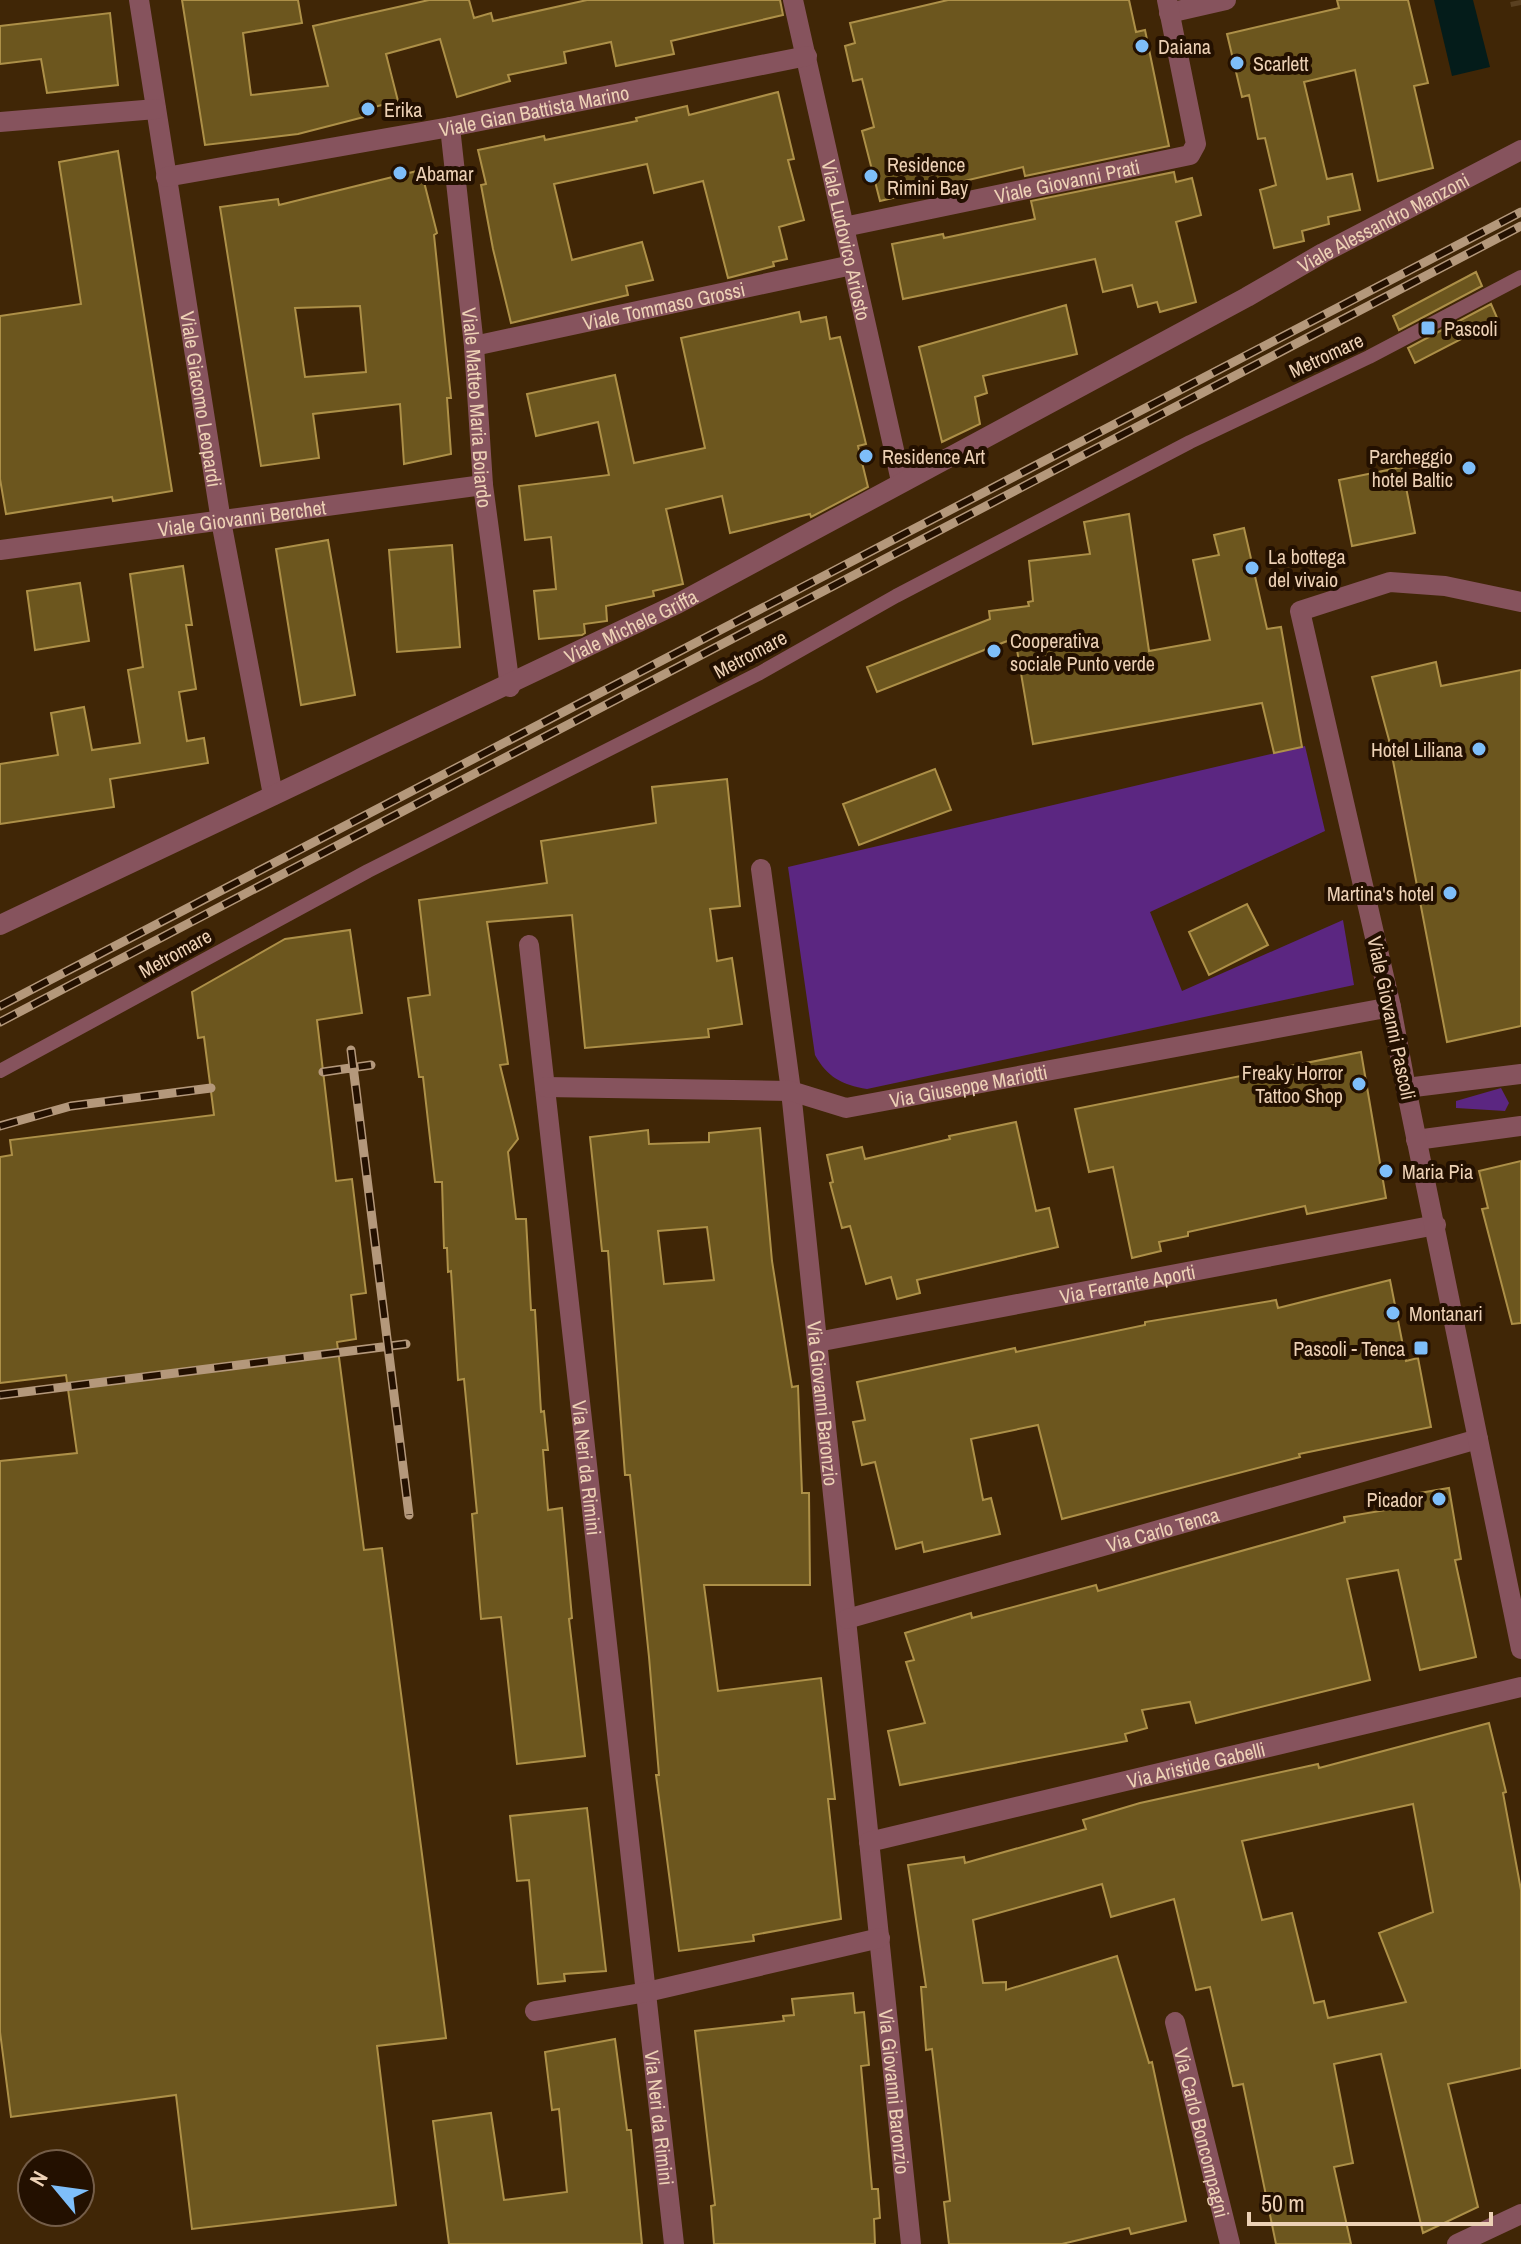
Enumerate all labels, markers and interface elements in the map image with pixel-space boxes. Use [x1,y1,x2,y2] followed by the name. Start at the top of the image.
[1158,33,1211,60] place label: Daiana
[1133,37,1151,55] marker: Daiana
[1253,50,1309,77] place label: Scarlett
[1228,54,1246,72] marker: Scarlett
[437,78,631,142] street label: Viale Gian Battista Marino
[384,96,422,123] place label: Erika
[359,100,377,118] marker: Erika
[887,151,969,201] place label: Residence Rimini Bay
[992,152,1142,209] street label: Viale Giovanni Prati
[816,157,878,323] street label: Viale Ludovico Ariosto
[415,160,474,187] place label: Abamar
[391,164,409,182] marker: Abamar
[1292,166,1474,279] street label: Viale Alessandro Manzoni
[862,167,880,185] marker: Residence Rimini Bay
[580,275,747,336] street label: Viale Tommaso Grossi
[456,306,499,509] street label: Viale Matteo Maria Boiardo
[175,309,229,489] street label: Viale Giacomo Leopardi
[1444,315,1498,342] place label: Pascoli
[1419,319,1437,337] marker: Pascoli
[1284,326,1368,384] street label: Metromare
[882,443,985,470] place label: Residence Art
[1369,443,1453,493] place label: Parcheggio hotel Baltic
[857,447,875,465] marker: Residence Art
[1460,459,1478,477] marker: Parcheggio hotel Baltic
[156,493,328,542] street label: Viale Giovanni Berchet
[1268,543,1346,593] place label: La bottega del vivaio
[1243,559,1261,577] marker: La bottega del vivaio
[560,582,702,669] street label: Viale Michele Griffa
[709,623,791,685] street label: Metromare
[1010,627,1155,677] place label: Cooperativa sociale Punto verde
[985,642,1003,660] marker: Cooperativa sociale Punto verde
[1371,736,1463,763] place label: Hotel Liliana
[1470,740,1488,758] marker: Hotel Liliana
[1327,880,1434,907] place label: Martina's hotel
[1441,884,1459,902] marker: Martina's hotel
[134,922,216,984] street label: Metromare
[1361,934,1423,1102] street label: Viale Giovanni Pascoli
[887,1057,1050,1113] street label: Via Giuseppe Mariotti
[1242,1059,1344,1109] place label: Freaky Horror Tattoo Shop
[1350,1075,1368,1093] marker: Freaky Horror Tattoo Shop
[1402,1158,1473,1185] place label: Maria Pia
[1377,1162,1395,1180] marker: Maria Pia
[1057,1257,1198,1309] street label: Via Ferrante Aporti
[1409,1300,1483,1327] place label: Montanari
[1384,1304,1402,1322] marker: Montanari
[801,1319,846,1487] street label: Via Giovanni Baronzio
[1293,1335,1405,1362] place label: Pascoli - Tenca
[1412,1339,1430,1357] marker: Pascoli - Tenca
[566,1399,608,1537] street label: Via Neri da Rimini
[1366,1486,1424,1513] place label: Picador
[1430,1490,1448,1508] marker: Picador
[1103,1500,1222,1558] street label: Via Carlo Tenca
[1124,1735,1268,1794] street label: Via Aristide Gabelli
[873,2008,917,2175] street label: Via Giovanni Baronzio
[1168,2045,1236,2220] street label: Via Carlo Boncompagni
[639,2049,681,2187] street label: Via Neri da Rimini
[16,2148,96,2228] north arrow
[22,2165,55,2191] text: N
[1249,2176,1491,2226] scale bar
[1261,2187,1305,2219] text: 50 m

